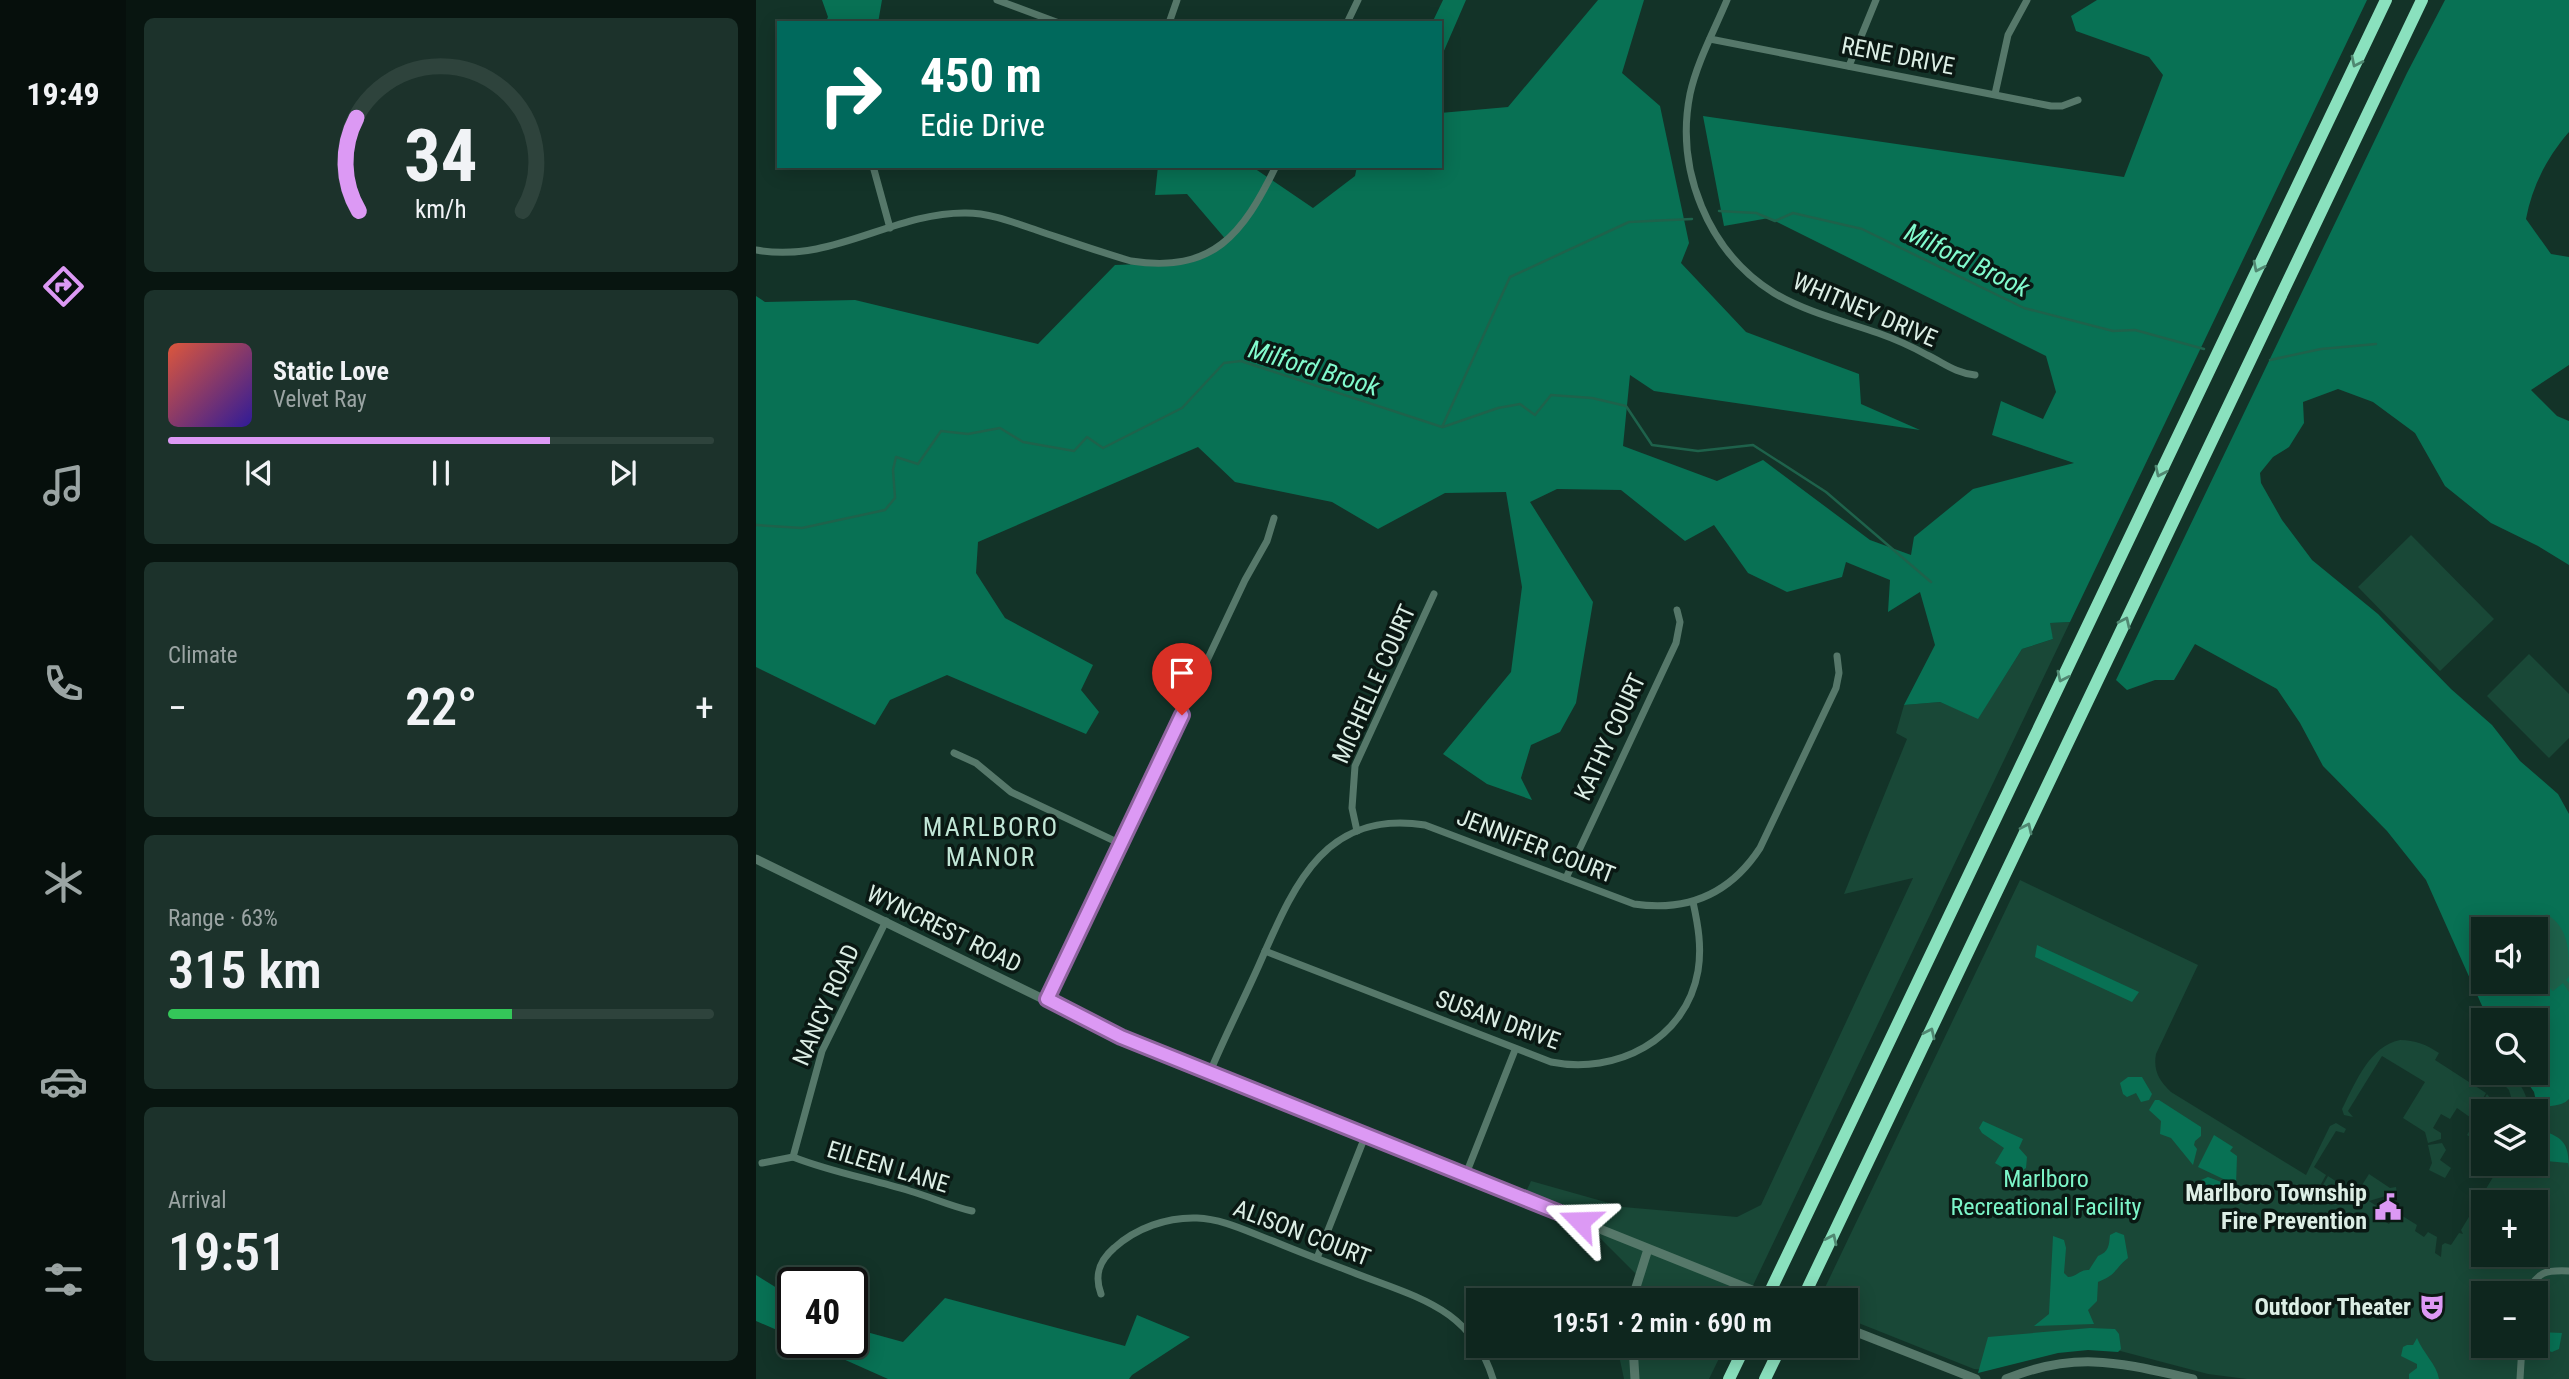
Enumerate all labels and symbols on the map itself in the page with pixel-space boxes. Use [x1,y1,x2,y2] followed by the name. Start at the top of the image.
[1839,31,1957,81] street label: RENE DRIVE
[2350,54,2364,67] one-way arrow
[1900,217,2035,303] water label: Milford Brook
[2252,260,2266,272] one-way arrow
[1789,267,1941,353] street label: WHITNEY DRIVE
[1245,334,1384,402] water label: Milford Brook
[2154,465,2168,477] one-way arrow
[1327,600,1421,768] street label: MICHELLE COURT
[2117,617,2131,629] one-way arrow
[1152,643,1212,715] pin
[1568,669,1652,805] street label: KATHY COURT
[2057,670,2071,683] one-way arrow
[1453,803,1619,889] street label: JENNIFER COURT
[923,812,1059,872] district label: MARLBORO MANOR
[2019,823,2033,835] one-way arrow
[862,879,1026,979] street label: WYNCREST ROAD
[787,940,865,1070] street label: NANCY ROAD
[1432,985,1564,1055] street label: SUSAN DRIVE
[1921,1028,1935,1040] one-way arrow
[824,1135,952,1199] street label: EILEEN LANE
[1950,1165,2142,1221] park label: Marlboro Recreational Facility
[2185,1179,2367,1235] place label: Marlboro Township Fire Prevention
[1543,1184,1617,1258] position arrow
[2373,1192,2403,1222] public building icon: Marlboro Township Fire Prevention
[1230,1194,1374,1272] street label: ALISON COURT
[1823,1234,1837,1246] one-way arrow
[777,1267,868,1358] speed limit sign: 40
[2417,1292,2447,1322] theatre icon: Outdoor Theater
[2254,1293,2411,1321] place label: Outdoor Theater

